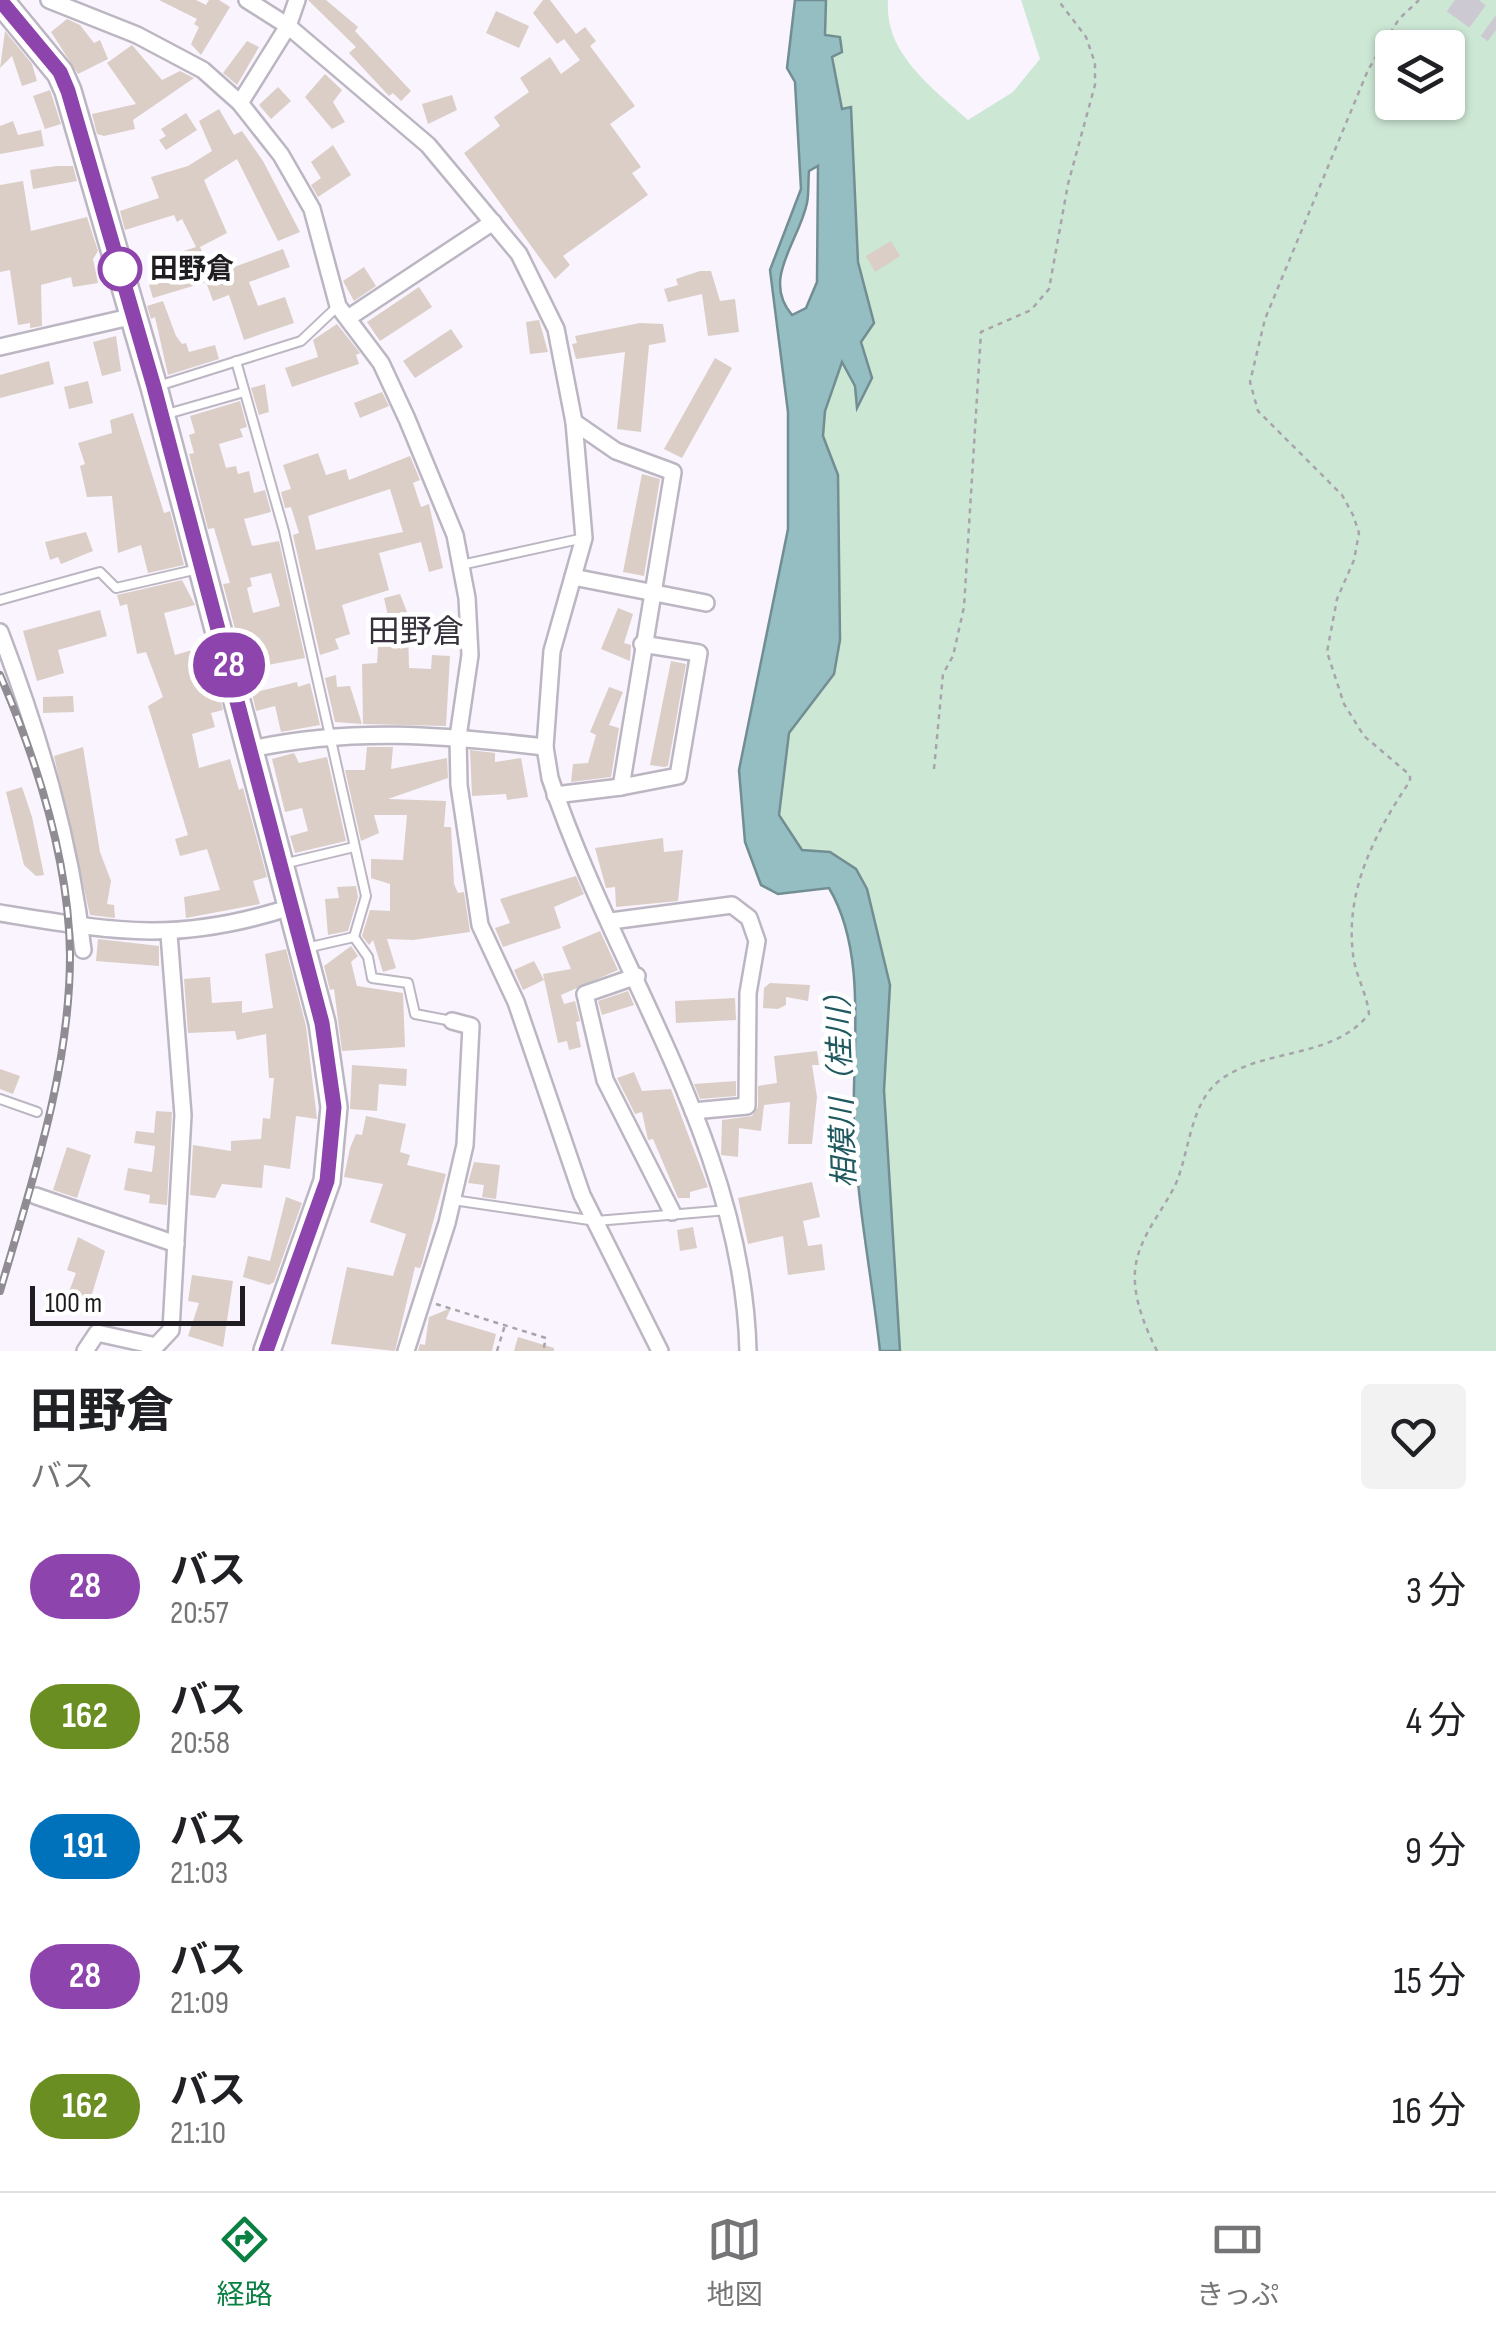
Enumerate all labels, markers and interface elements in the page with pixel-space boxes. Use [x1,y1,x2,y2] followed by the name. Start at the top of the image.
[1375,30,1465,120] map controls
[1375,30,1465,120] button: layers
[99,248,141,290] marker: 田野倉
[150,253,234,286] place label: 田野倉
[368,613,464,652] district label: 田野倉
[184,632,274,698] line badge: 28
[213,644,245,687] text: 28
[820,977,864,1189] water label: 相模川（桂川）
[30,1281,245,1326] scale bar
[45,1287,102,1320] text: 100 m
[30,1384,174,1441] text: 田野倉
[1361,1384,1466,1489] button: heart
[30,1458,94,1497] text: バス
[170,1549,246,1594] text: バス
[69,1565,101,1608] text: 28
[1406,1569,1466,1614] text: 3 分
[170,1594,229,1633] text: 20:57
[170,1679,246,1724] text: バス
[62,1695,108,1738] text: 162
[1406,1699,1466,1744] text: 4 分
[170,1724,230,1763] text: 20:58
[170,1809,246,1854] text: バス
[63,1825,107,1868] text: 191
[1405,1829,1466,1874] text: 9 分
[170,1854,228,1893] text: 21:03
[170,1939,246,1984] text: バス
[69,1955,101,1998] text: 28
[1393,1959,1466,2004] text: 15 分
[170,1984,229,2023] text: 21:09
[170,2069,246,2114] text: バス
[62,2085,108,2128] text: 162
[1392,2089,1466,2134] text: 16 分
[170,2114,226,2153] text: 21:10
[217,2212,273,2312] tab: 経路
[707,2212,763,2312] tab: 地図
[1196,2212,1279,2312] tab: きっぷ

